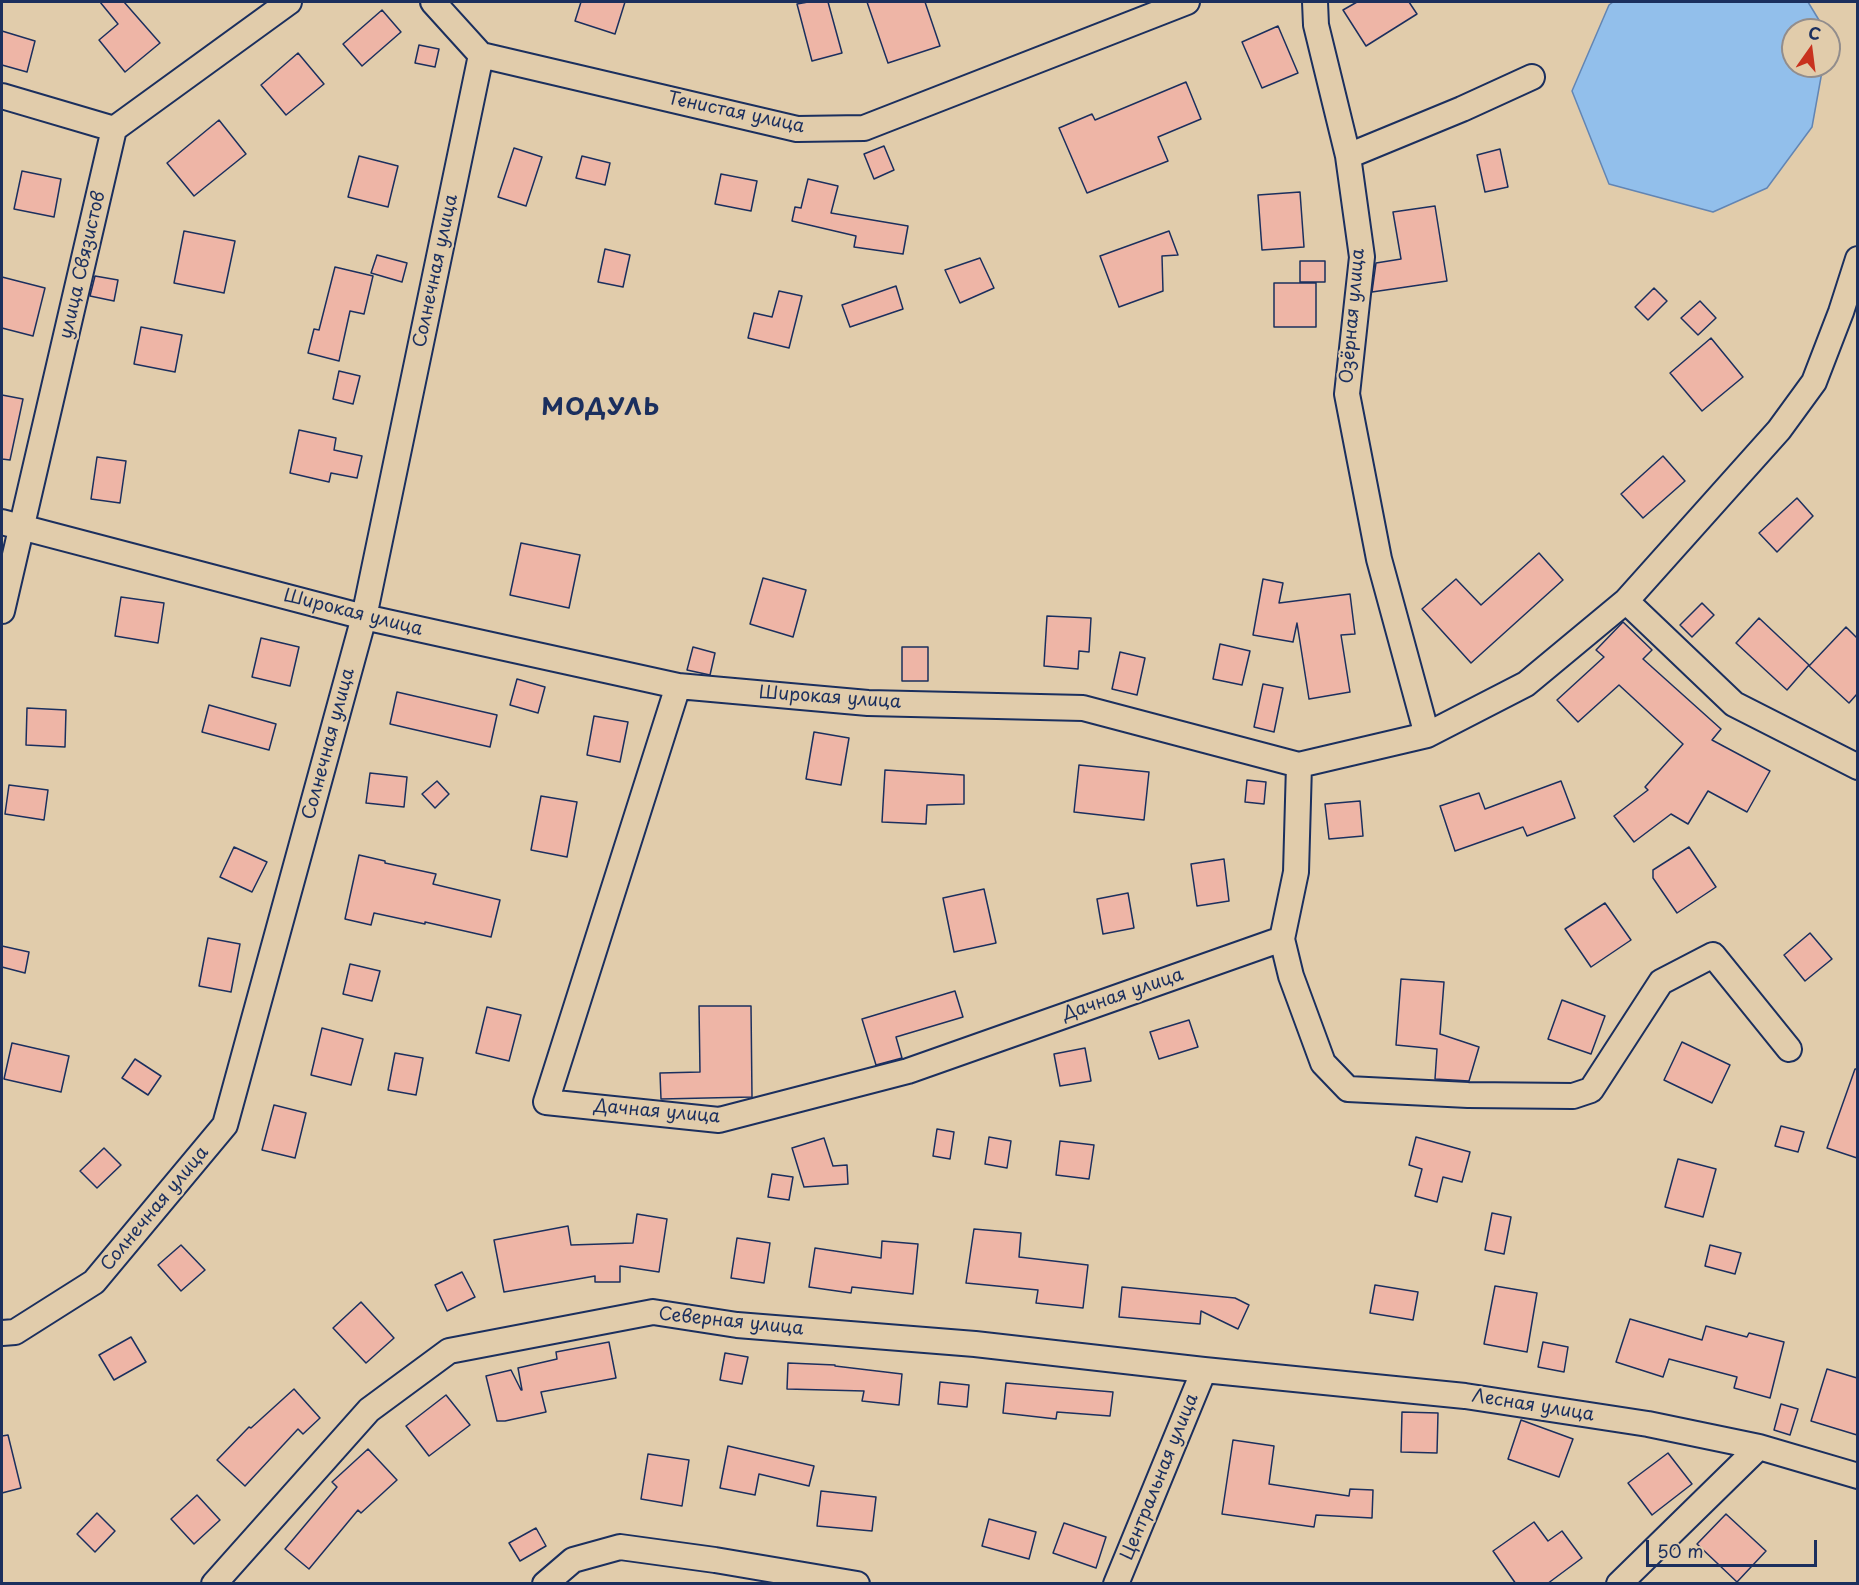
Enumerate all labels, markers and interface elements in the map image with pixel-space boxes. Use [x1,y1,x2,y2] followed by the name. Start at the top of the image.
[1781,18,1841,78] north arrow
[1806,19,1824,46] text: С
[666,88,806,138] street label: Тенистая улица
[56,189,110,341] street label: улица Связистов
[409,192,463,350] street label: Солнечная улица
[1336,248,1370,384] street label: Озёрная улица
[542,394,660,422] district label: МОДУЛЬ
[281,585,425,641] street label: Широкая улица
[298,666,360,822] street label: Солнечная улица
[758,682,902,714] street label: Широкая улица
[1060,964,1186,1026] street label: Дачная улица
[593,1096,721,1128] street label: Дачная улица
[97,1142,213,1276] street label: Солнечная улица
[657,1304,805,1340] street label: Северная улица
[1470,1386,1596,1426] street label: Лесная улица
[1117,1391,1203,1563] street label: Центральная улица
[1649,1528,1820,1566] scale bar
[1657,1537,1704,1564] text: 50 m

